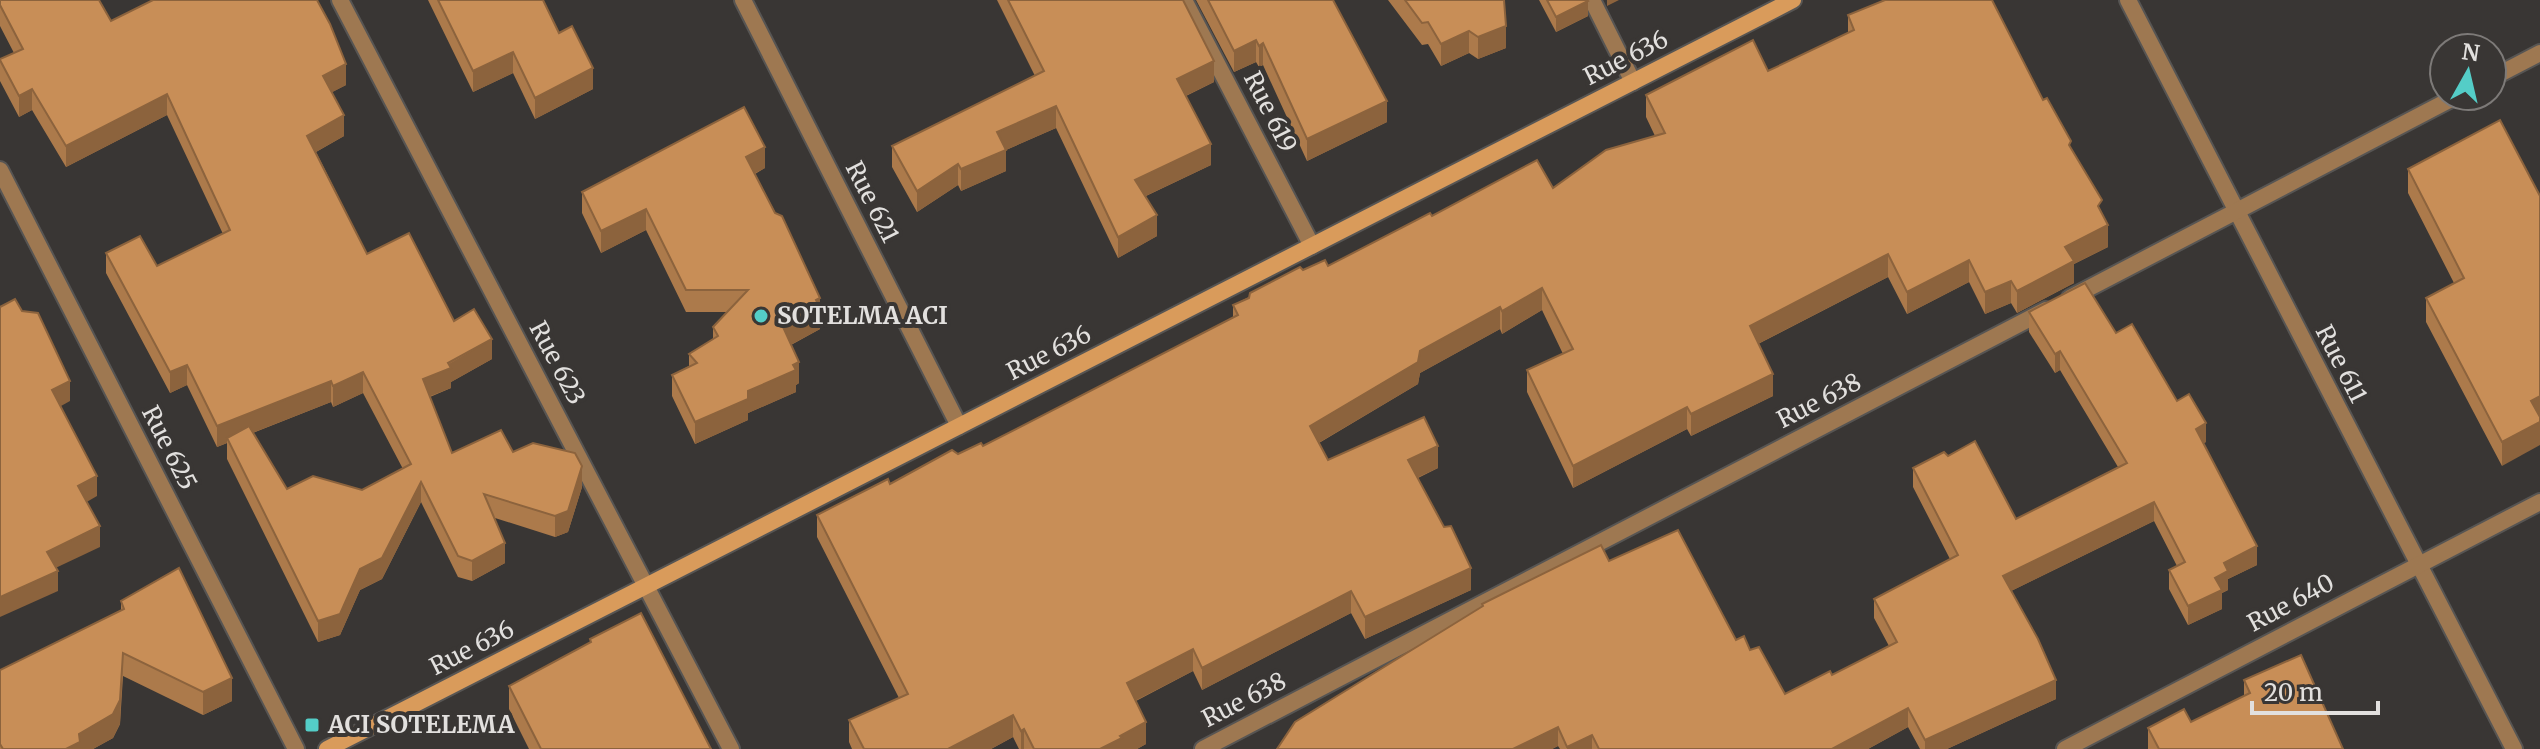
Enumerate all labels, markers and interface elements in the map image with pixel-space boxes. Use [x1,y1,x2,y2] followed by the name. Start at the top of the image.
[1578,23,1673,92] street label: Rue 636
[2428,32,2508,112] north arrow
[2460,37,2482,67] text: N
[1237,66,1304,157] street label: Rue 619
[839,156,906,248] street label: Rue 621
[777,300,948,331] place label: SOTELMA ACI
[752,307,770,325] marker: SOTELMA ACI
[523,316,592,410] street label: Rue 623
[1001,318,1096,387] street label: Rue 636
[2309,320,2374,408] street label: Rue 611
[1771,366,1866,435] street label: Rue 638
[135,400,204,495] street label: Rue 625
[2242,567,2340,638] street label: Rue 640
[424,613,519,682] street label: Rue 636
[1196,665,1291,734] street label: Rue 638
[2252,665,2378,715] scale bar
[2264,677,2323,708] text: 20 m
[327,709,515,740] place label: ACI SOTELEMA
[303,716,321,734] marker: ACI SOTELEMA

